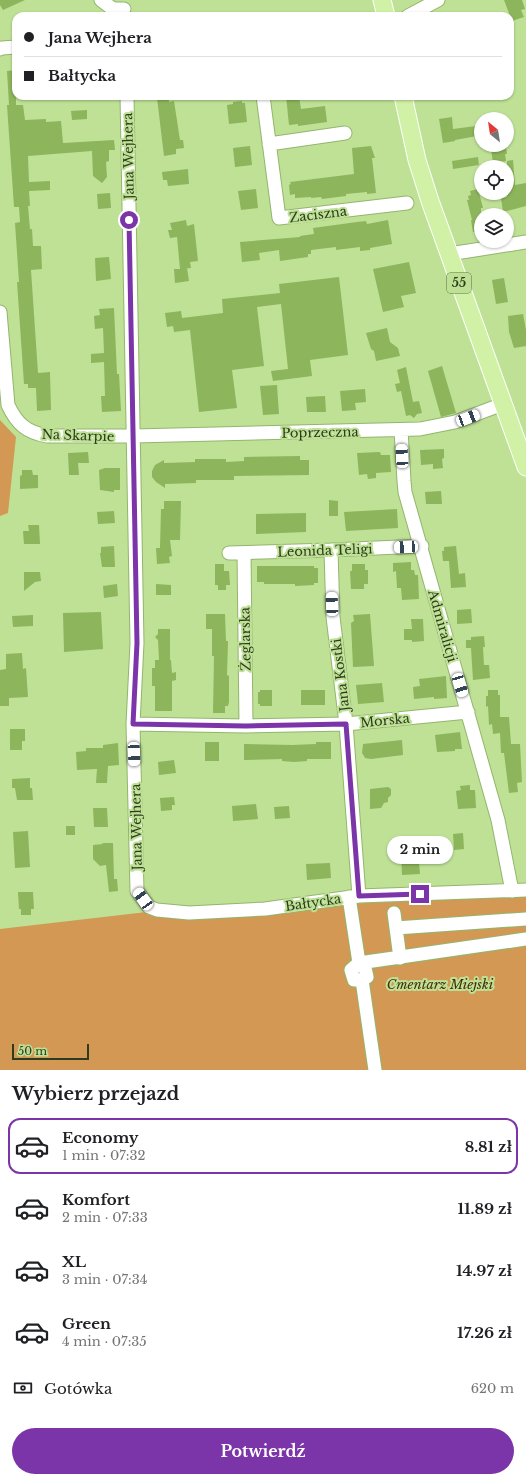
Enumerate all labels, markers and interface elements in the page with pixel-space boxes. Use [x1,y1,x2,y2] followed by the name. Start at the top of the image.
[48,28,152,47] text: Jana Wejhera
[48,66,116,85] text: Bałtycka
[119,112,138,201] street label: Jana Wejhera
[474,112,514,152] north arrow
[474,112,514,248] map controls
[474,160,514,200] button: locate
[288,202,349,226] street label: Zaciszna
[474,208,514,248] button: layers
[120,211,138,229] route start
[447,273,471,293] road number: 55
[455,408,481,428] car
[281,423,360,442] street label: Poprzeczna
[41,426,115,445] street label: Na Skarpie
[395,444,409,468] car
[277,540,374,561] street label: Leonida Teligi
[394,540,418,554] car
[424,587,461,665] street label: Admiralicji
[326,592,338,616] car
[236,606,255,671] street label: Żeglarska
[328,637,354,714] street label: Jana Kostki
[451,672,469,698] car
[359,709,411,732] street label: Morska
[128,742,140,766] car
[127,783,146,872] street label: Jana Wejhera
[387,836,453,864] callout: 2 min
[400,841,440,858] text: 2 min
[411,885,429,903] route end
[131,886,155,912] car
[284,890,343,915] street label: Bałtycka
[387,976,494,993] park label: Cmentarz Miejski
[12,1042,89,1061] scale bar
[18,1044,47,1058] text: 50 m
[12,1083,179,1105] text: Wybierz przejazd
[14,1128,50,1164] icon: car
[62,1128,139,1147] text: Economy
[465,1137,512,1156] text: 8.81 zł
[62,1147,146,1164] text: 1 min · 07:32
[14,1190,50,1226] icon: car
[62,1190,130,1209] text: Komfort
[458,1199,512,1218] text: 11.89 zł
[62,1209,148,1226] text: 2 min · 07:33
[14,1252,50,1288] icon: car
[62,1252,86,1271] text: XL
[456,1261,512,1280] text: 14.97 zł
[62,1271,147,1288] text: 3 min · 07:34
[14,1314,50,1350] icon: car
[62,1314,111,1333] text: Green
[457,1323,512,1342] text: 17.26 zł
[62,1333,147,1350] text: 4 min · 07:35
[12,1377,34,1399] icon: cash
[44,1379,112,1398] text: Gotówka
[471,1380,514,1397] text: 620 m
[12,1428,514,1474] button: Potwierdź

